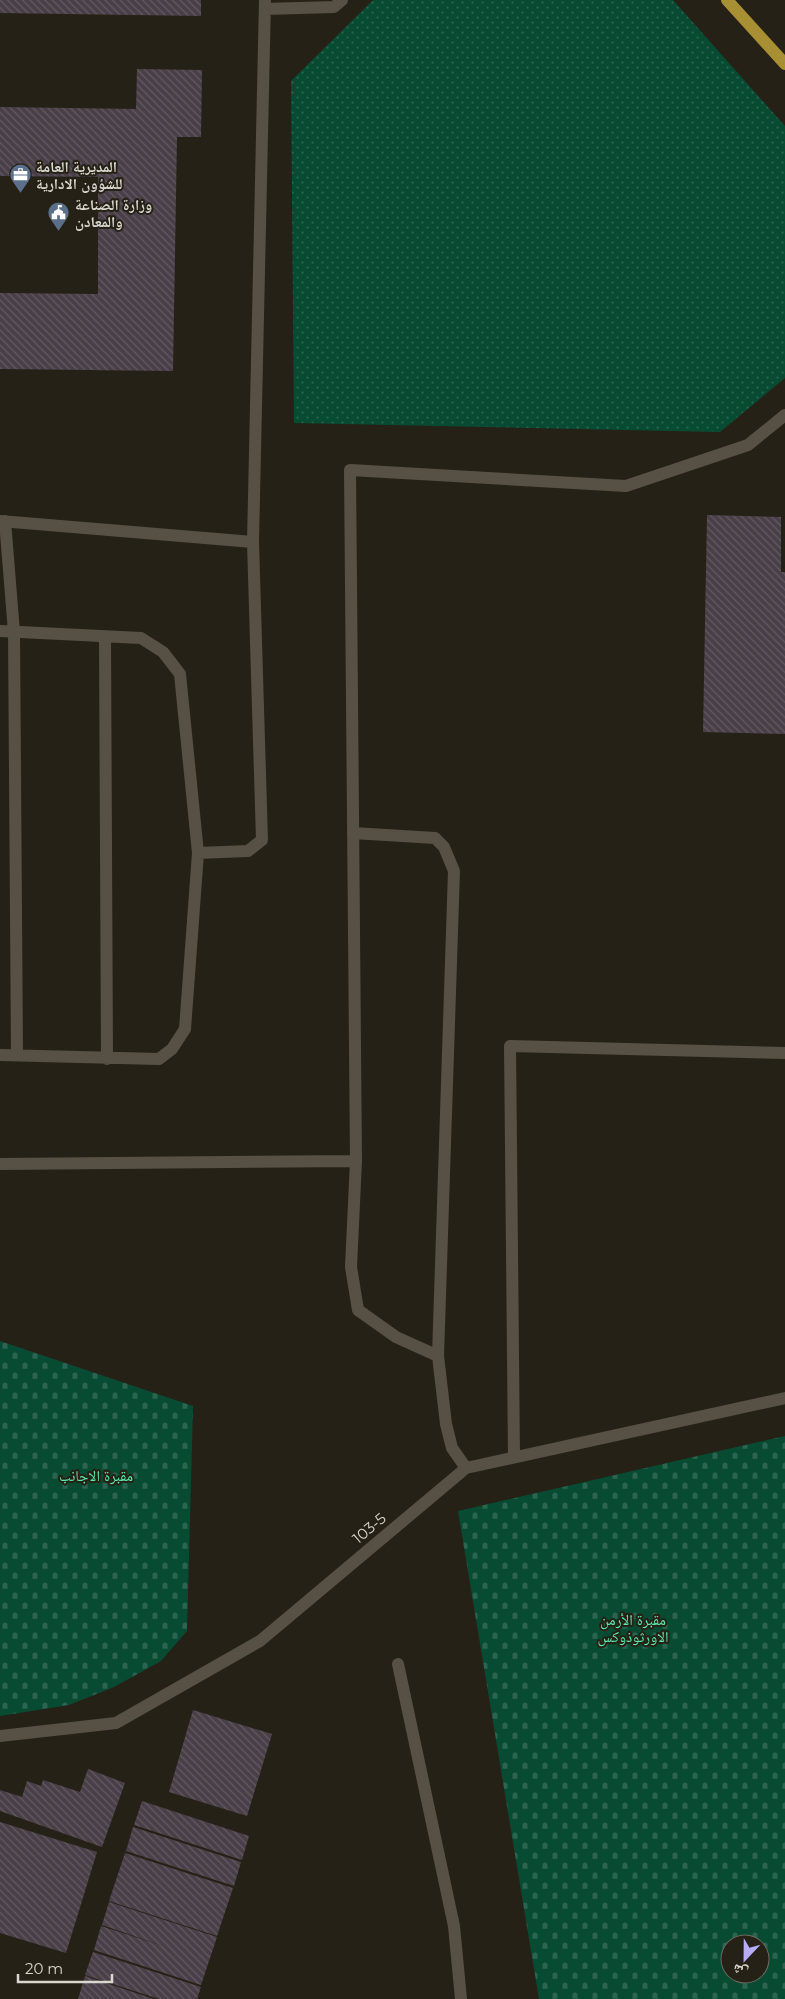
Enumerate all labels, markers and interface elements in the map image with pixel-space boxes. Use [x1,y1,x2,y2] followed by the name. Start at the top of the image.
[36,157,123,193] place label: المديرية العامة للشؤون الادارية
[8,163,32,194] office icon: المديرية العامة للشؤون الادارية
[75,195,152,231] place label: وزارة الصناعة والمعادن
[47,201,71,232] public building icon: وزارة الصناعة والمعادن
[59,1466,133,1485] park label: مقبرة الاجانب
[348,1509,390,1547] street label: 103-5
[597,1610,669,1647] park label: مقبرة الأرمن الاورثوذوكس
[720,1934,770,1984] north arrow
[18,1952,111,1984] scale bar
[25,1959,63,1978] text: 20 m
[730,1960,750,1982] text: ش

